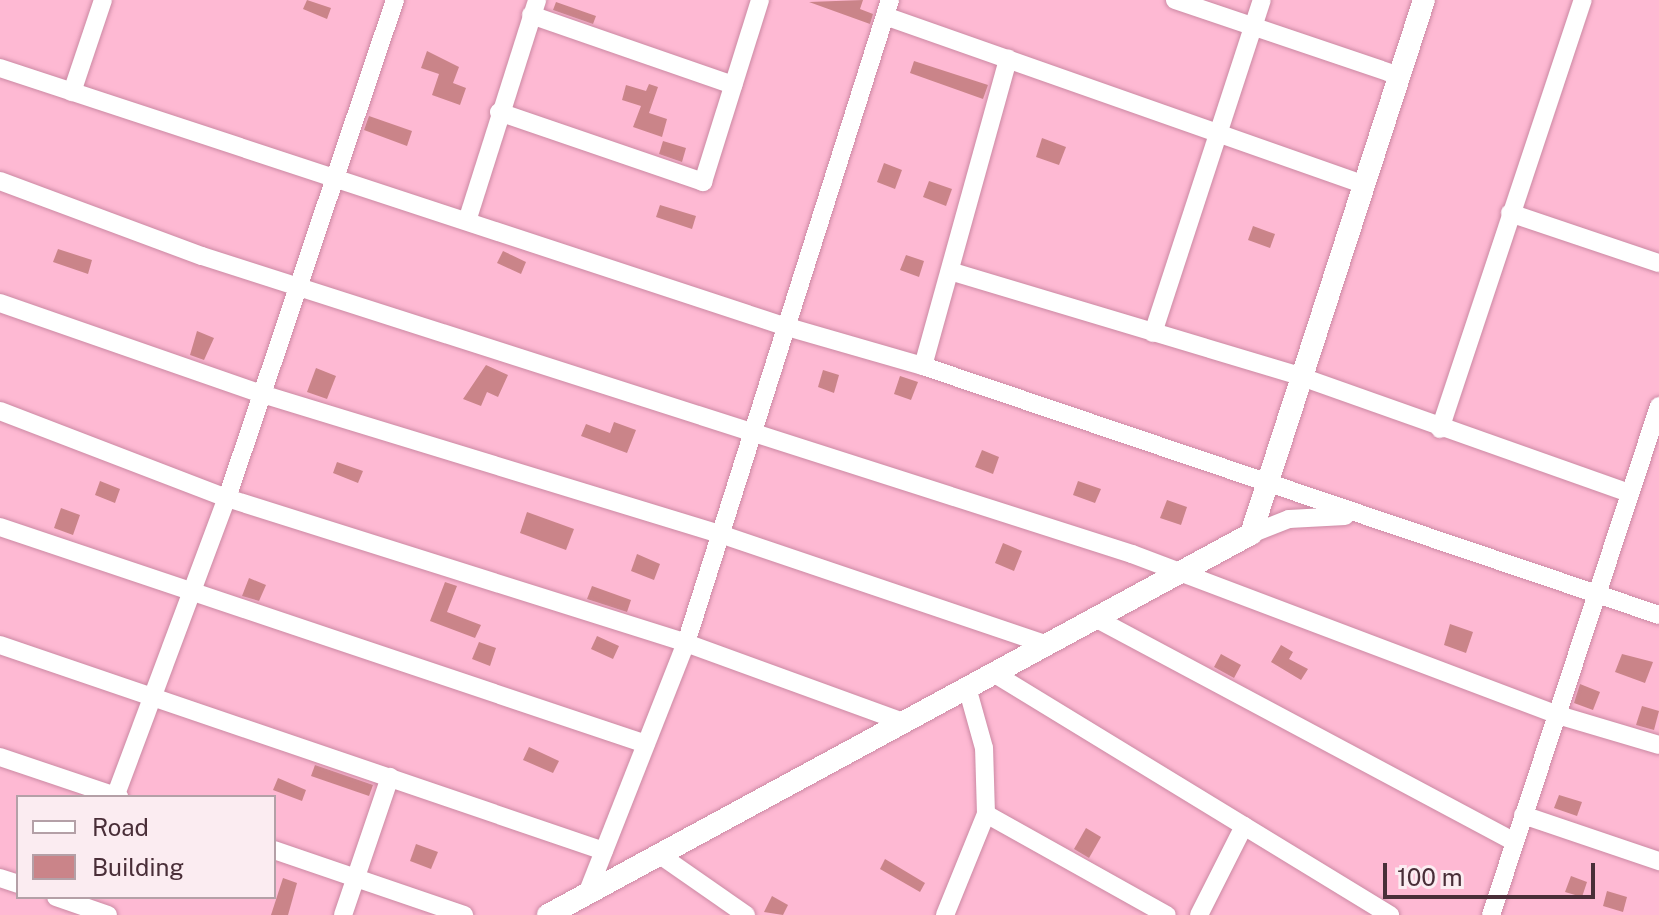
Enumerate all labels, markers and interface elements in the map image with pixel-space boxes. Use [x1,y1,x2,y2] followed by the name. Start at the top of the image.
[16,795,276,899] legend
[92,813,149,841] text: Road
[1387,847,1599,897] scale bar
[92,853,184,881] text: Building
[1397,863,1463,891] text: 100 m

